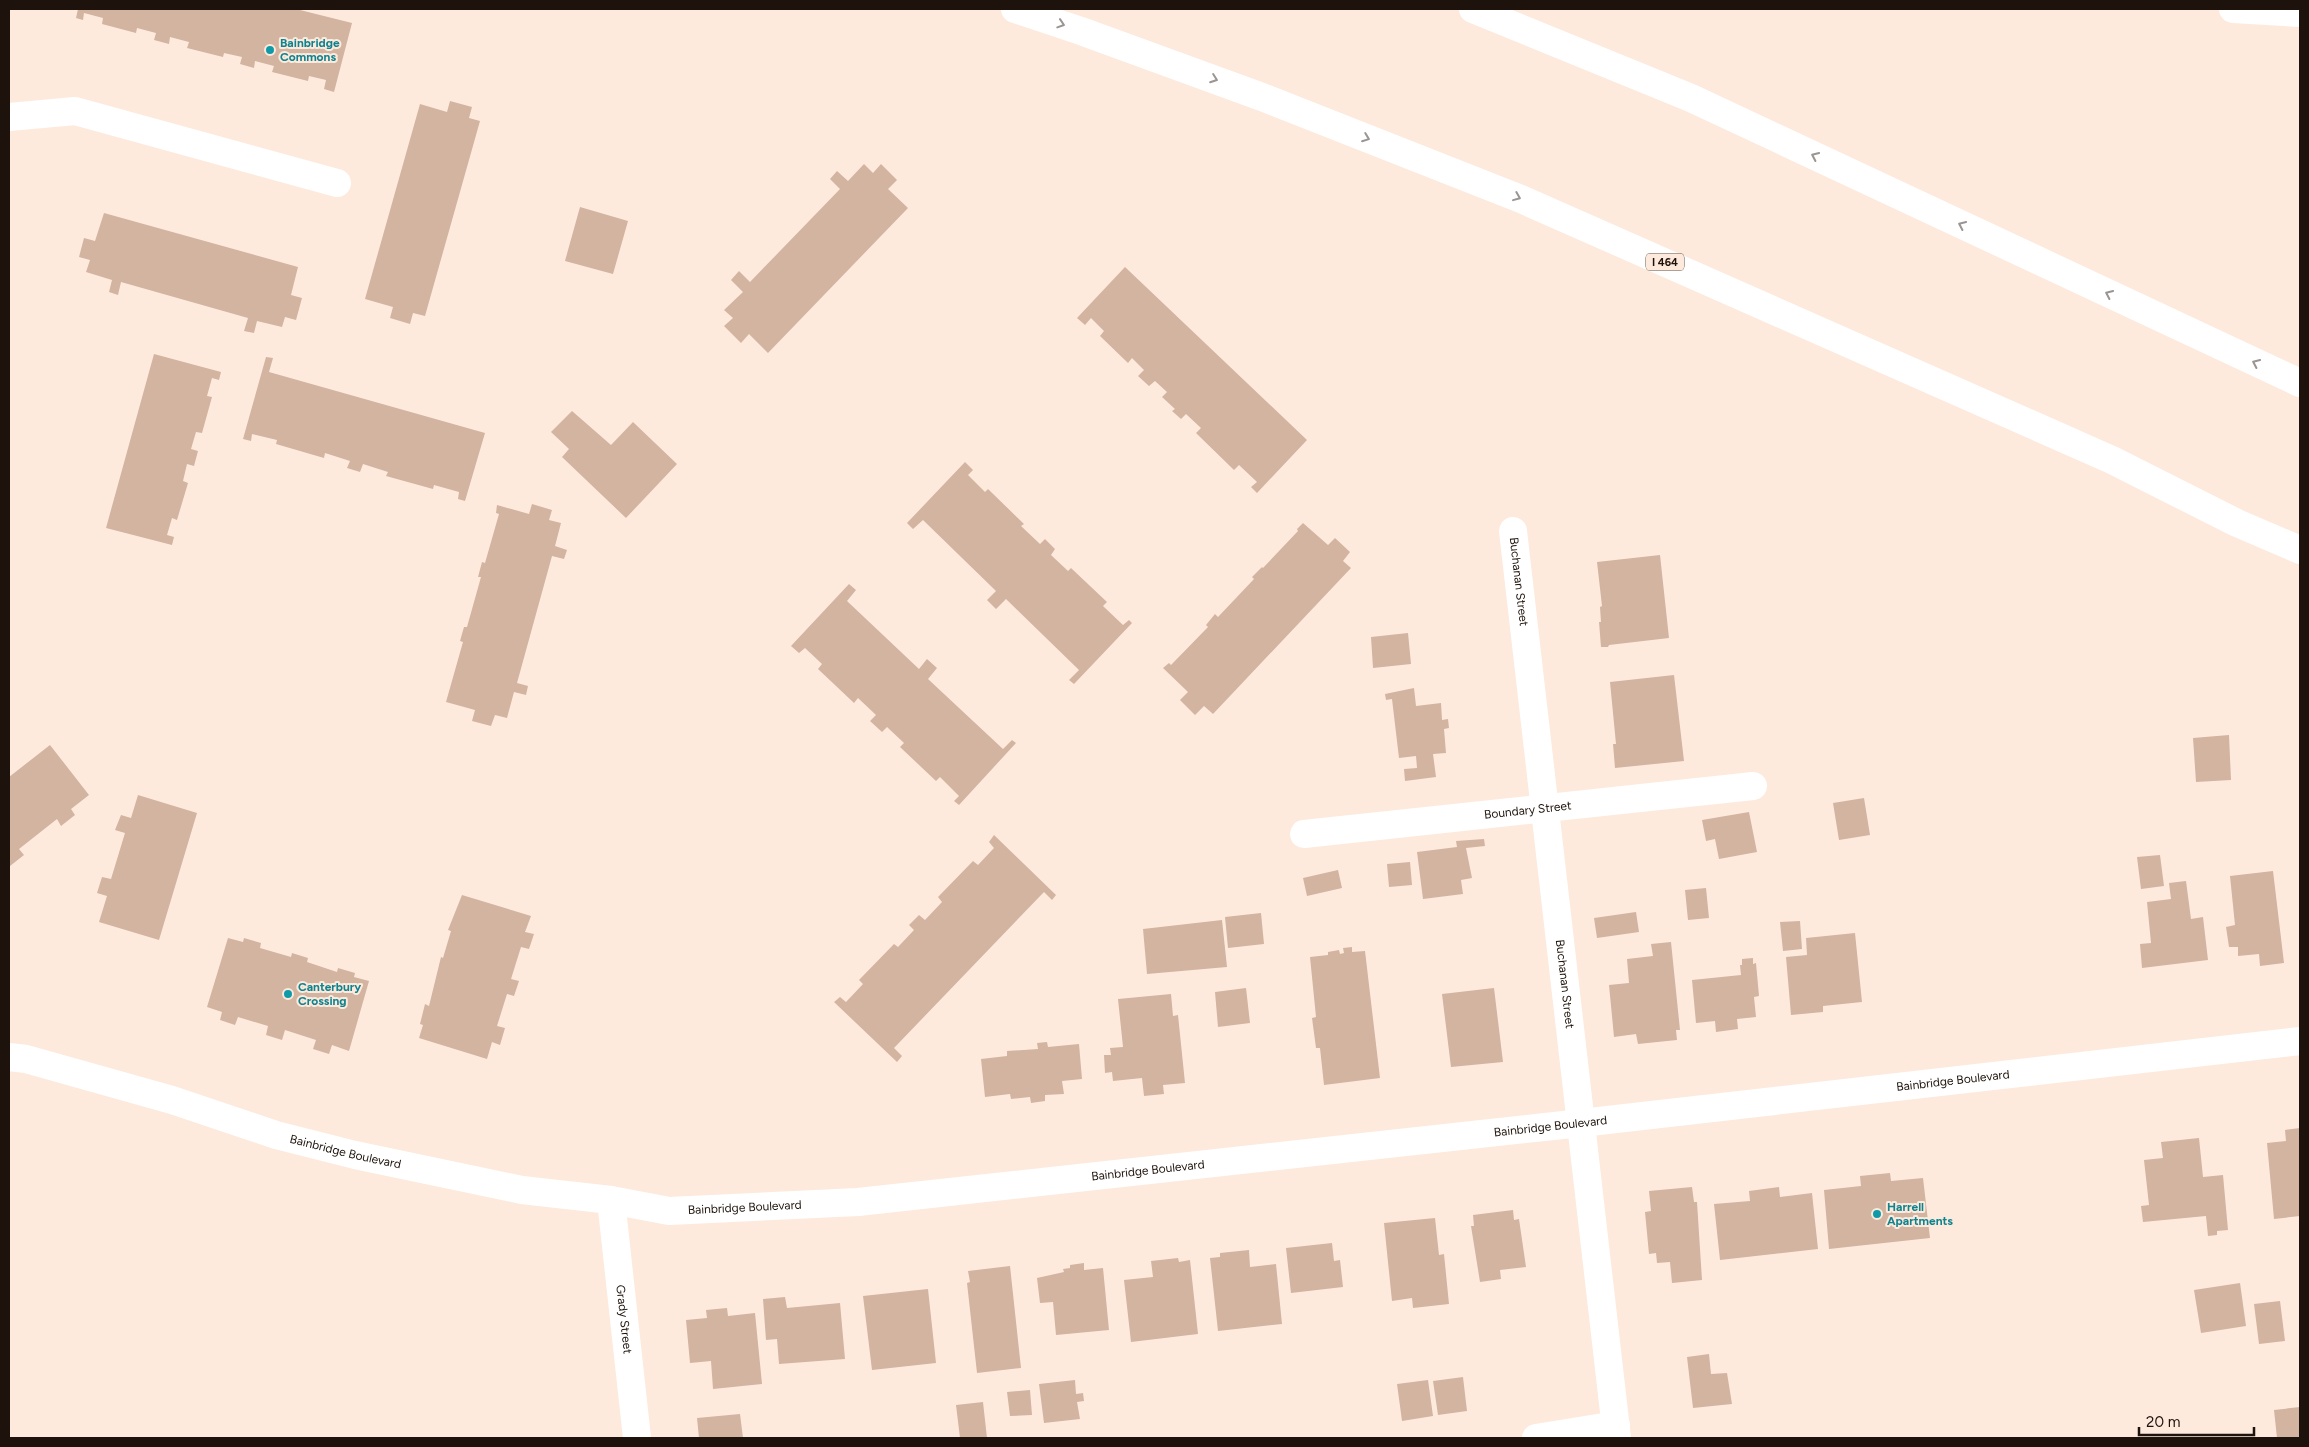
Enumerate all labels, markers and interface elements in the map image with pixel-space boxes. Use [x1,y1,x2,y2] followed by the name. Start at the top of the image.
[1056,18,1065,28] one-way arrow
[280,36,340,64] place label: Bainbridge Commons
[264,44,276,56] marker: Bainbridge Commons
[1209,73,1218,83] one-way arrow
[1361,132,1369,142] one-way arrow
[1811,151,1820,162] one-way arrow
[1512,191,1521,202] one-way arrow
[1958,220,1967,231] one-way arrow
[1646,253,1684,270] road number: I 464
[2105,289,2114,300] one-way arrow
[2252,358,2261,369] one-way arrow
[1507,536,1531,627] street label: Buchanan Street
[1483,798,1573,822] street label: Boundary Street
[1553,939,1577,1030] street label: Buchanan Street
[298,980,361,1008] place label: Canterbury Crossing
[282,988,294,1000] marker: Canterbury Crossing
[1895,1067,2010,1094] street label: Bainbridge Boulevard
[1493,1113,1608,1139] street label: Bainbridge Boulevard
[288,1132,402,1171] street label: Bainbridge Boulevard
[1090,1157,1205,1183] street label: Bainbridge Boulevard
[687,1198,802,1217] street label: Bainbridge Boulevard
[1887,1200,1953,1228] place label: Harrell Apartments
[1871,1208,1883,1220] marker: Harrell Apartments
[613,1284,635,1355] street label: Grady Street
[2139,1404,2254,1436] scale bar
[2146,1413,2180,1431] text: 20 m

